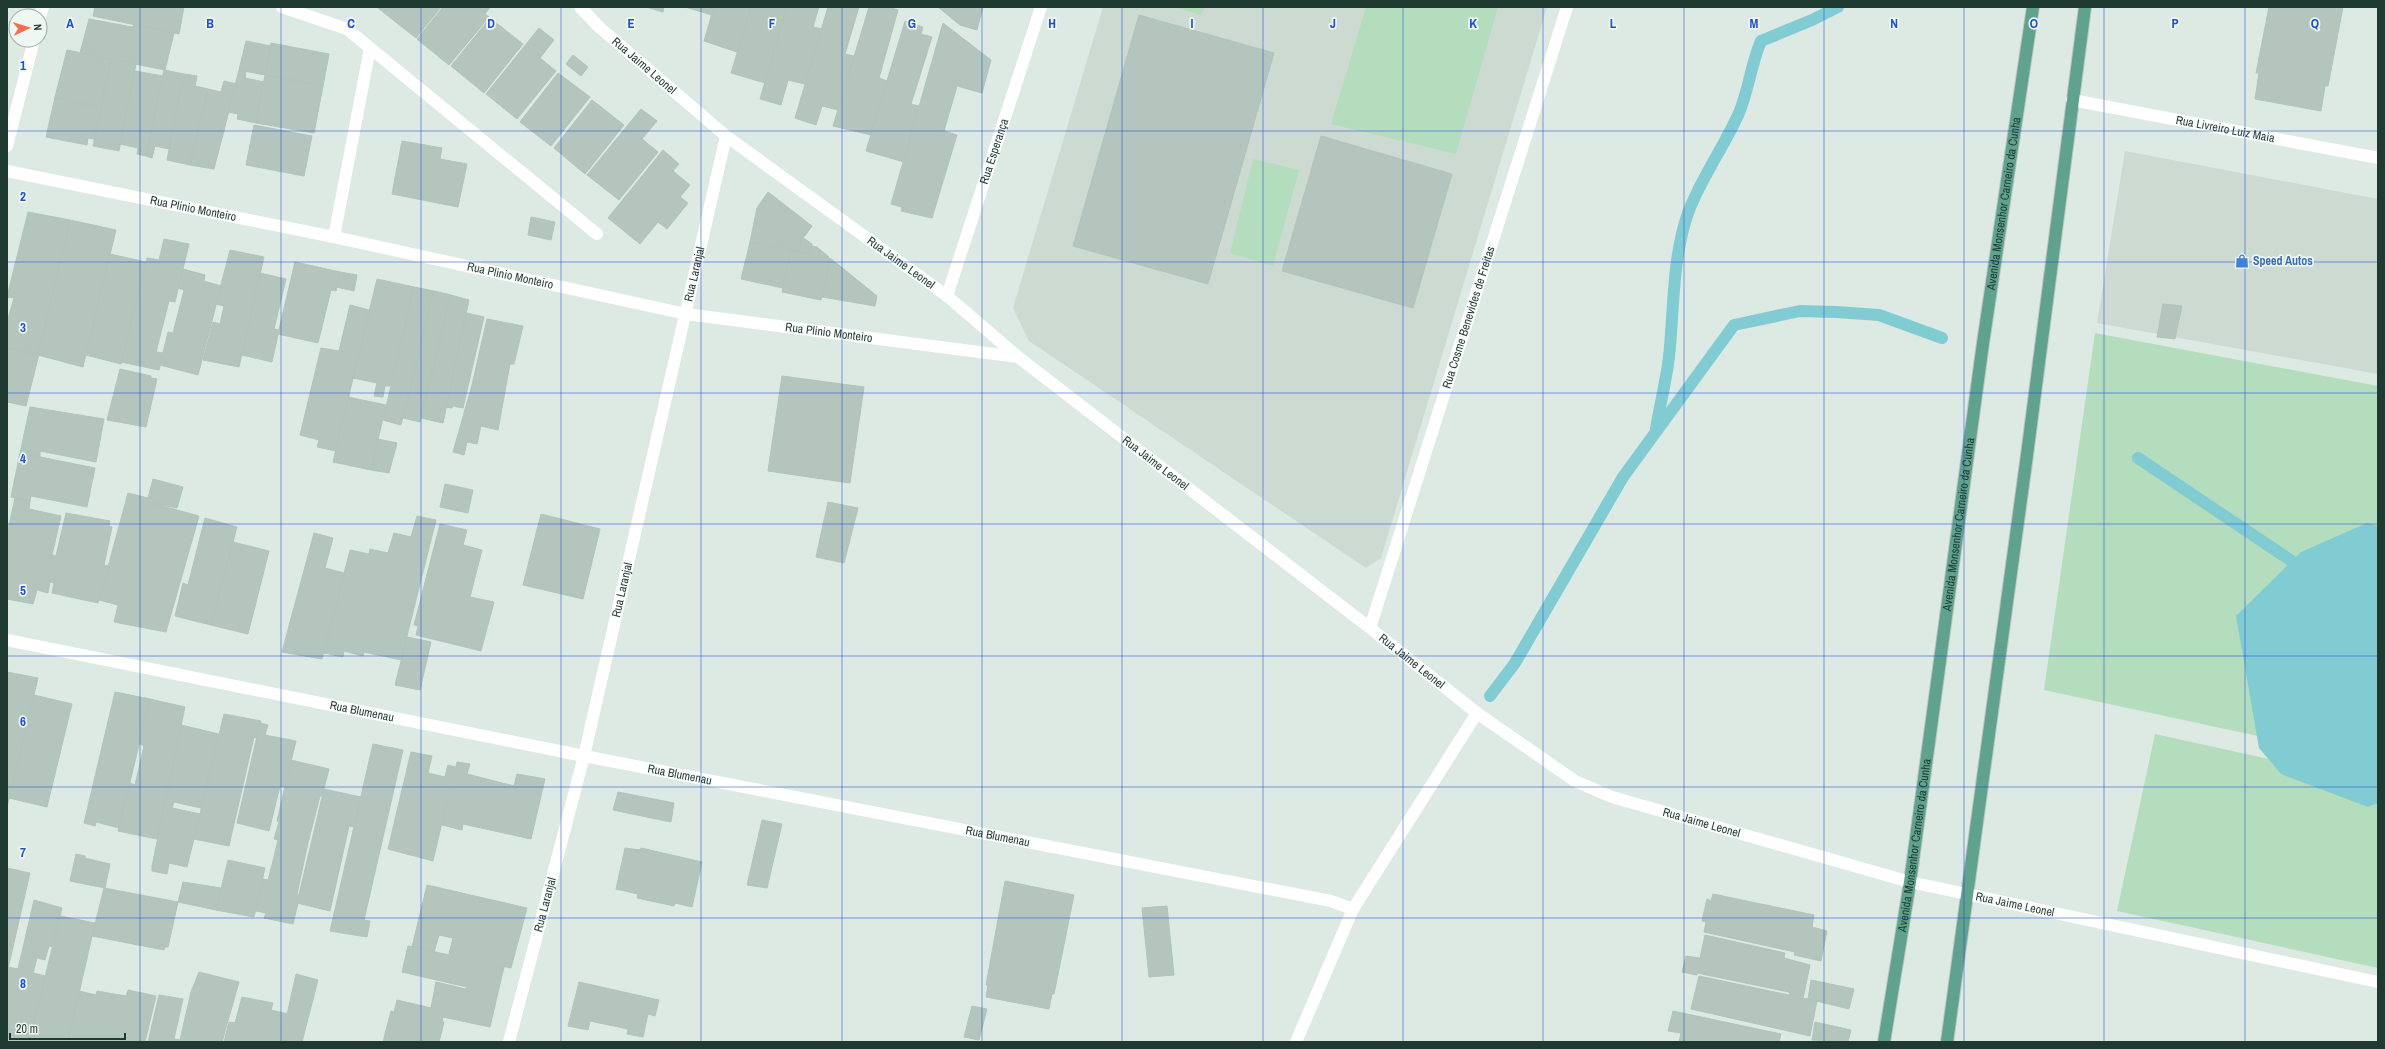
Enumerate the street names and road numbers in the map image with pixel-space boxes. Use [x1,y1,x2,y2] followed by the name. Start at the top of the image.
[609,34,680,98] street label: Rua Jaime Leonel
[2174,112,2277,146] street label: Rua Livreiro Luiz Maia
[1983,115,2025,292] street label: Avenida Monsenhor Carneiro da Cunha
[976,116,1012,186] street label: Rua Esperança
[149,192,238,225] street label: Rua Plinio Monteiro
[864,233,938,293] street label: Rua Jaime Leonel
[1438,244,1499,390] street label: Rua Cosme Benevides de Freitas
[680,245,708,303] street label: Rua Laranjal
[466,258,555,293] street label: Rua Plinio Monteiro
[784,319,873,346] street label: Rua Plinio Monteiro
[1119,432,1192,494] street label: Rua Jaime Leonel
[1939,436,1978,613] street label: Avenida Monsenhor Carneiro da Cunha
[608,561,636,619] street label: Rua Laranjal
[1375,630,1448,692] street label: Rua Jaime Leonel
[328,697,395,726] street label: Rua Blumenau
[1894,757,1935,934] street label: Avenida Monsenhor Carneiro da Cunha
[646,761,713,789] street label: Rua Blumenau
[1661,804,1742,841] street label: Rua Jaime Leonel
[964,822,1031,850] street label: Rua Blumenau
[530,876,560,934] street label: Rua Laranjal
[1974,888,2056,921] street label: Rua Jaime Leonel

